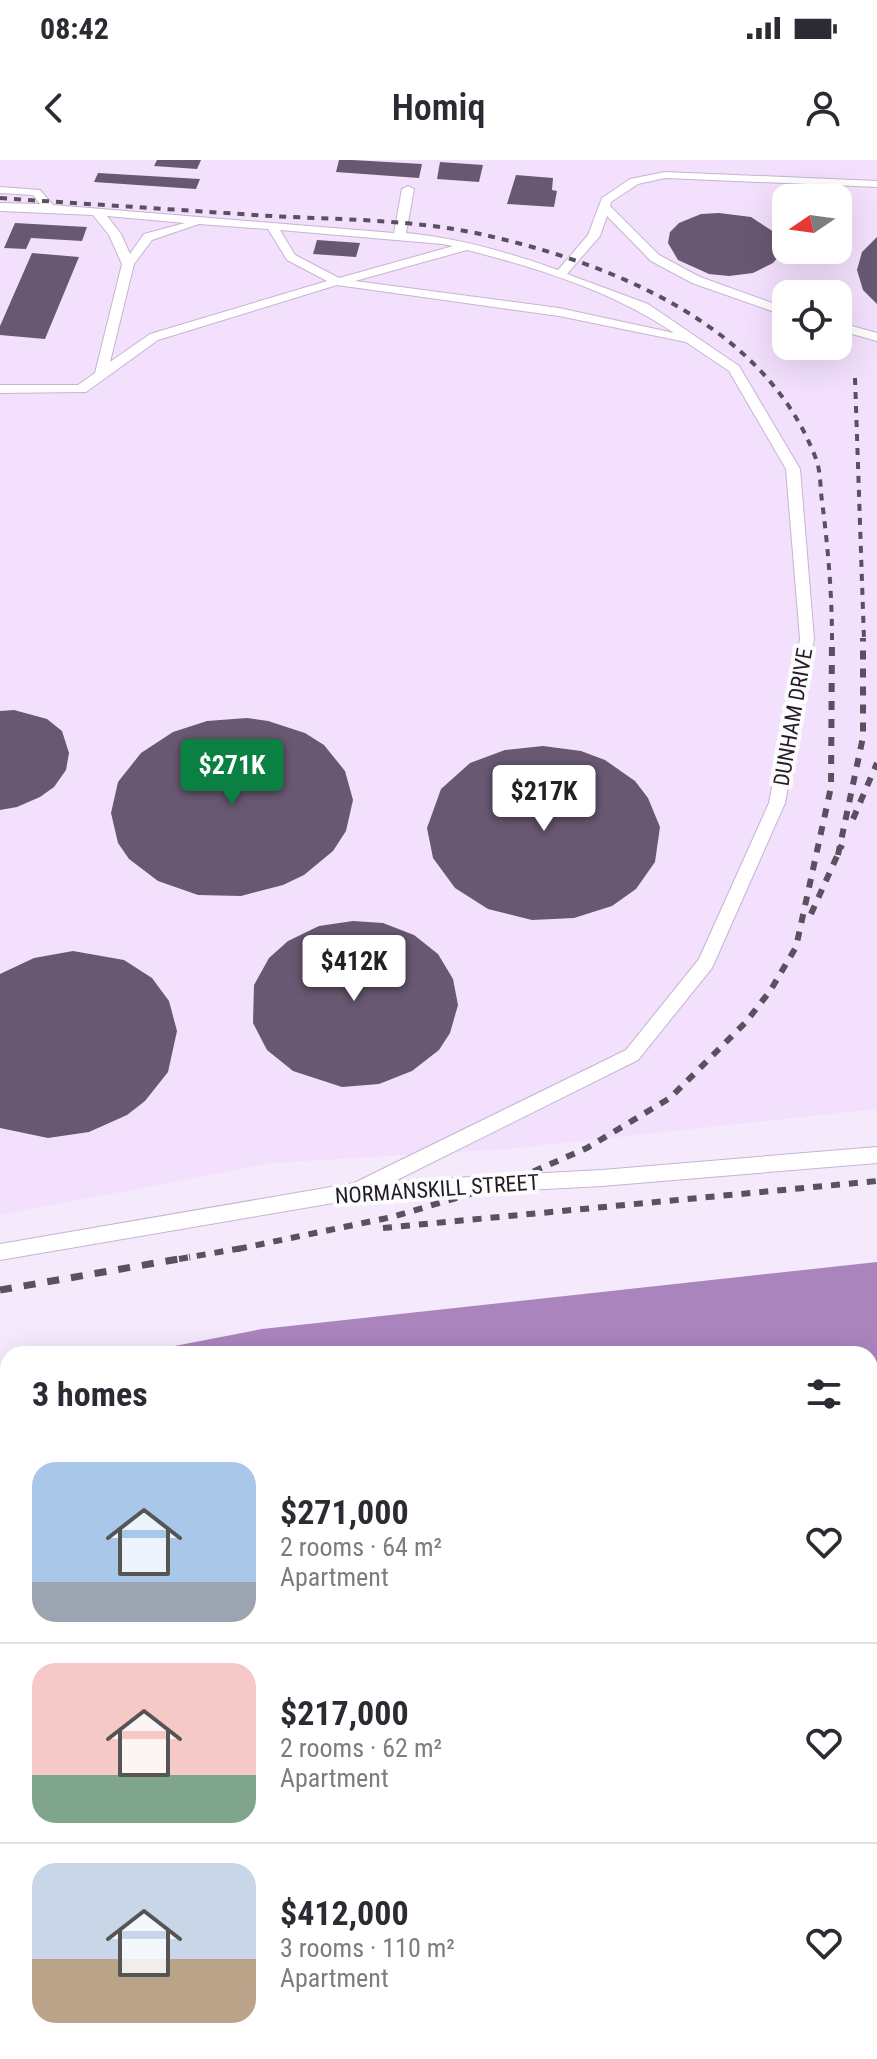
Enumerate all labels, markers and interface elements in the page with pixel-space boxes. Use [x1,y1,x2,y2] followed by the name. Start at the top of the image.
[40,11,109,46] text: 08:42
[32,86,76,130] icon: back
[801,86,845,130] icon: person
[392,87,485,129] text: Homiq
[772,184,852,264] north arrow
[772,184,852,360] map controls
[772,280,852,360] button: locate
[769,646,817,788] street label: DUNHAM DRIVE
[176,739,288,807] pin: $271K
[199,750,265,780] text: $271K
[488,765,600,833] pin: $217K
[511,776,577,806] text: $217K
[298,935,410,1003] pin: $412K
[321,946,387,976] text: $412K
[334,1169,540,1209] street label: NORMANSKILL STREET
[802,1372,846,1416] icon: filters
[32,1374,148,1414] text: 3 homes
[280,1492,409,1532] text: $271,000
[96,1494,192,1590] icon: home
[802,1520,846,1564] icon: heart
[280,1532,442,1562] text: 2 rooms · 64 m²
[280,1562,389,1592] text: Apartment
[280,1693,409,1733] text: $217,000
[96,1695,192,1791] icon: home
[802,1721,846,1765] icon: heart
[280,1733,442,1763] text: 2 rooms · 62 m²
[280,1763,389,1793] text: Apartment
[280,1893,409,1933] text: $412,000
[96,1895,192,1991] icon: home
[802,1921,846,1965] icon: heart
[280,1933,455,1963] text: 3 rooms · 110 m²
[280,1963,389,1993] text: Apartment

